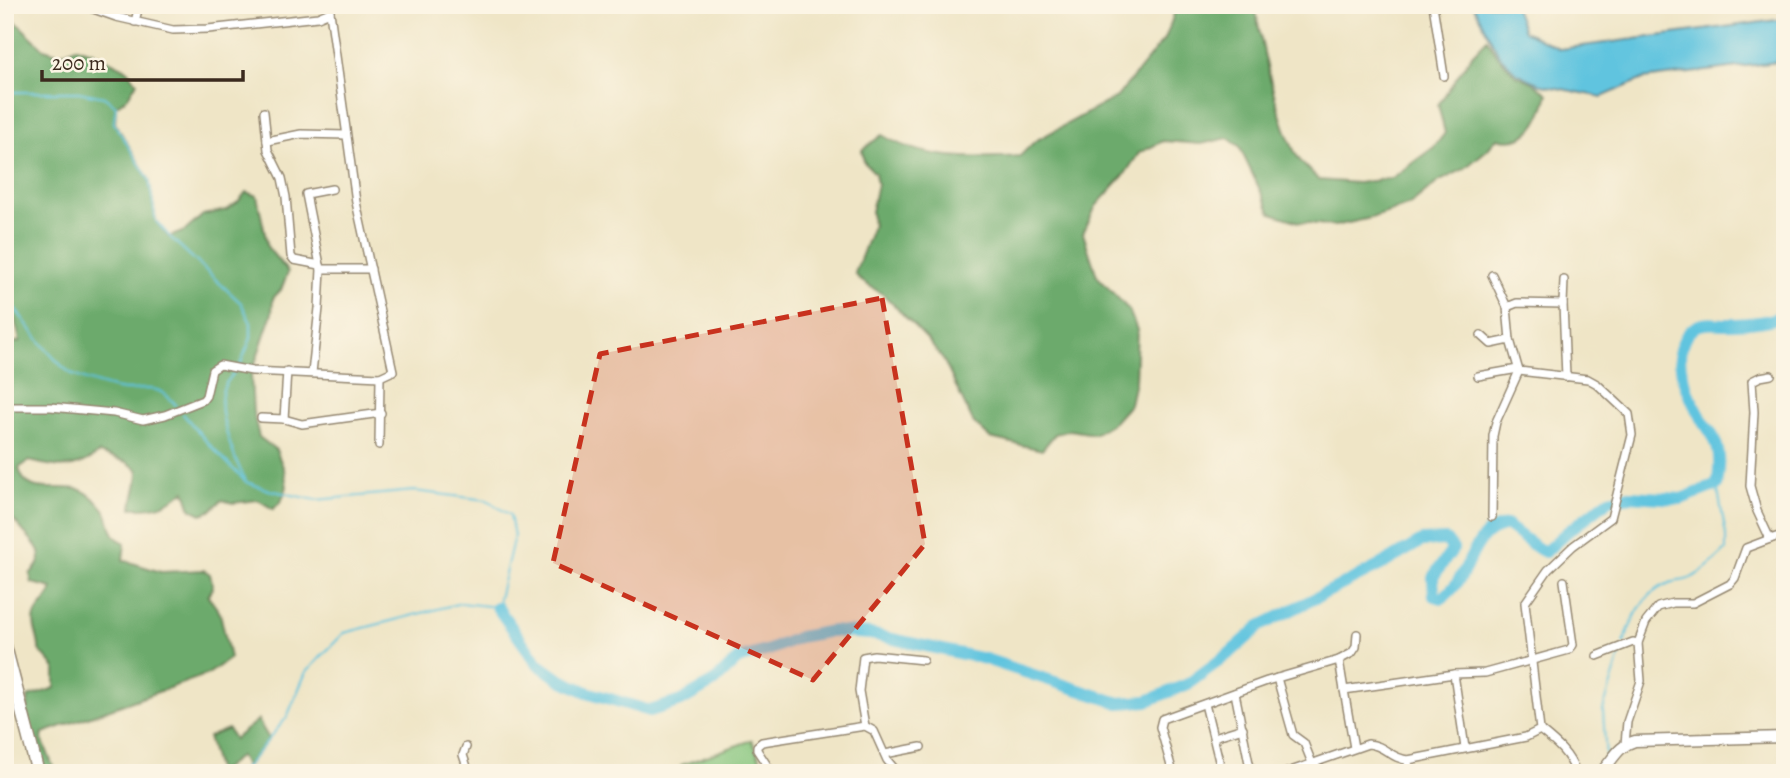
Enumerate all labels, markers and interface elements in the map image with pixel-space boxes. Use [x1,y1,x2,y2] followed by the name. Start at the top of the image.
[42,38,243,82] scale bar
[52,49,106,77] text: 200 m

